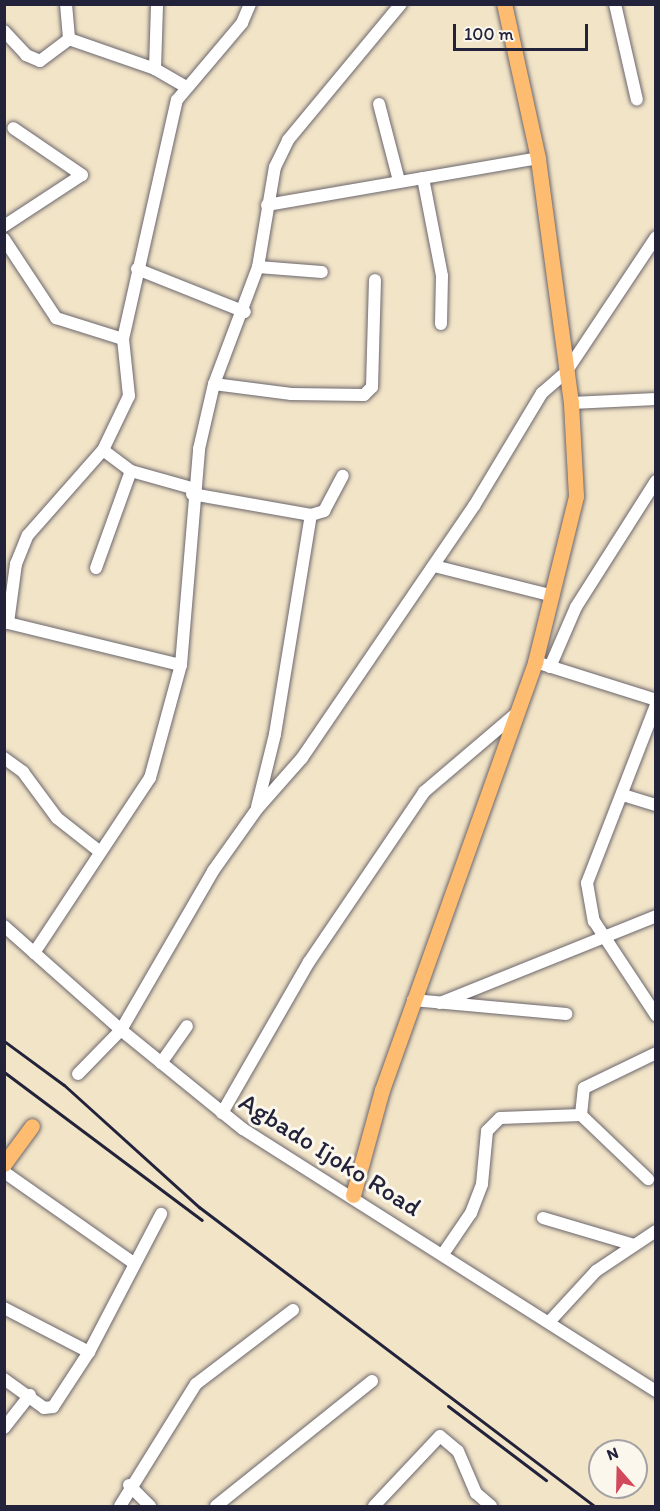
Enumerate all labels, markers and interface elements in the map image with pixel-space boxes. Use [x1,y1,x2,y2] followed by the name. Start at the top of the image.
[456,12,591,50] scale bar
[464,23,514,45] text: 100 m
[234,1087,426,1223] street label: Agbado Ijoko Road
[588,1439,648,1499] north arrow
[604,1443,621,1464] text: N

